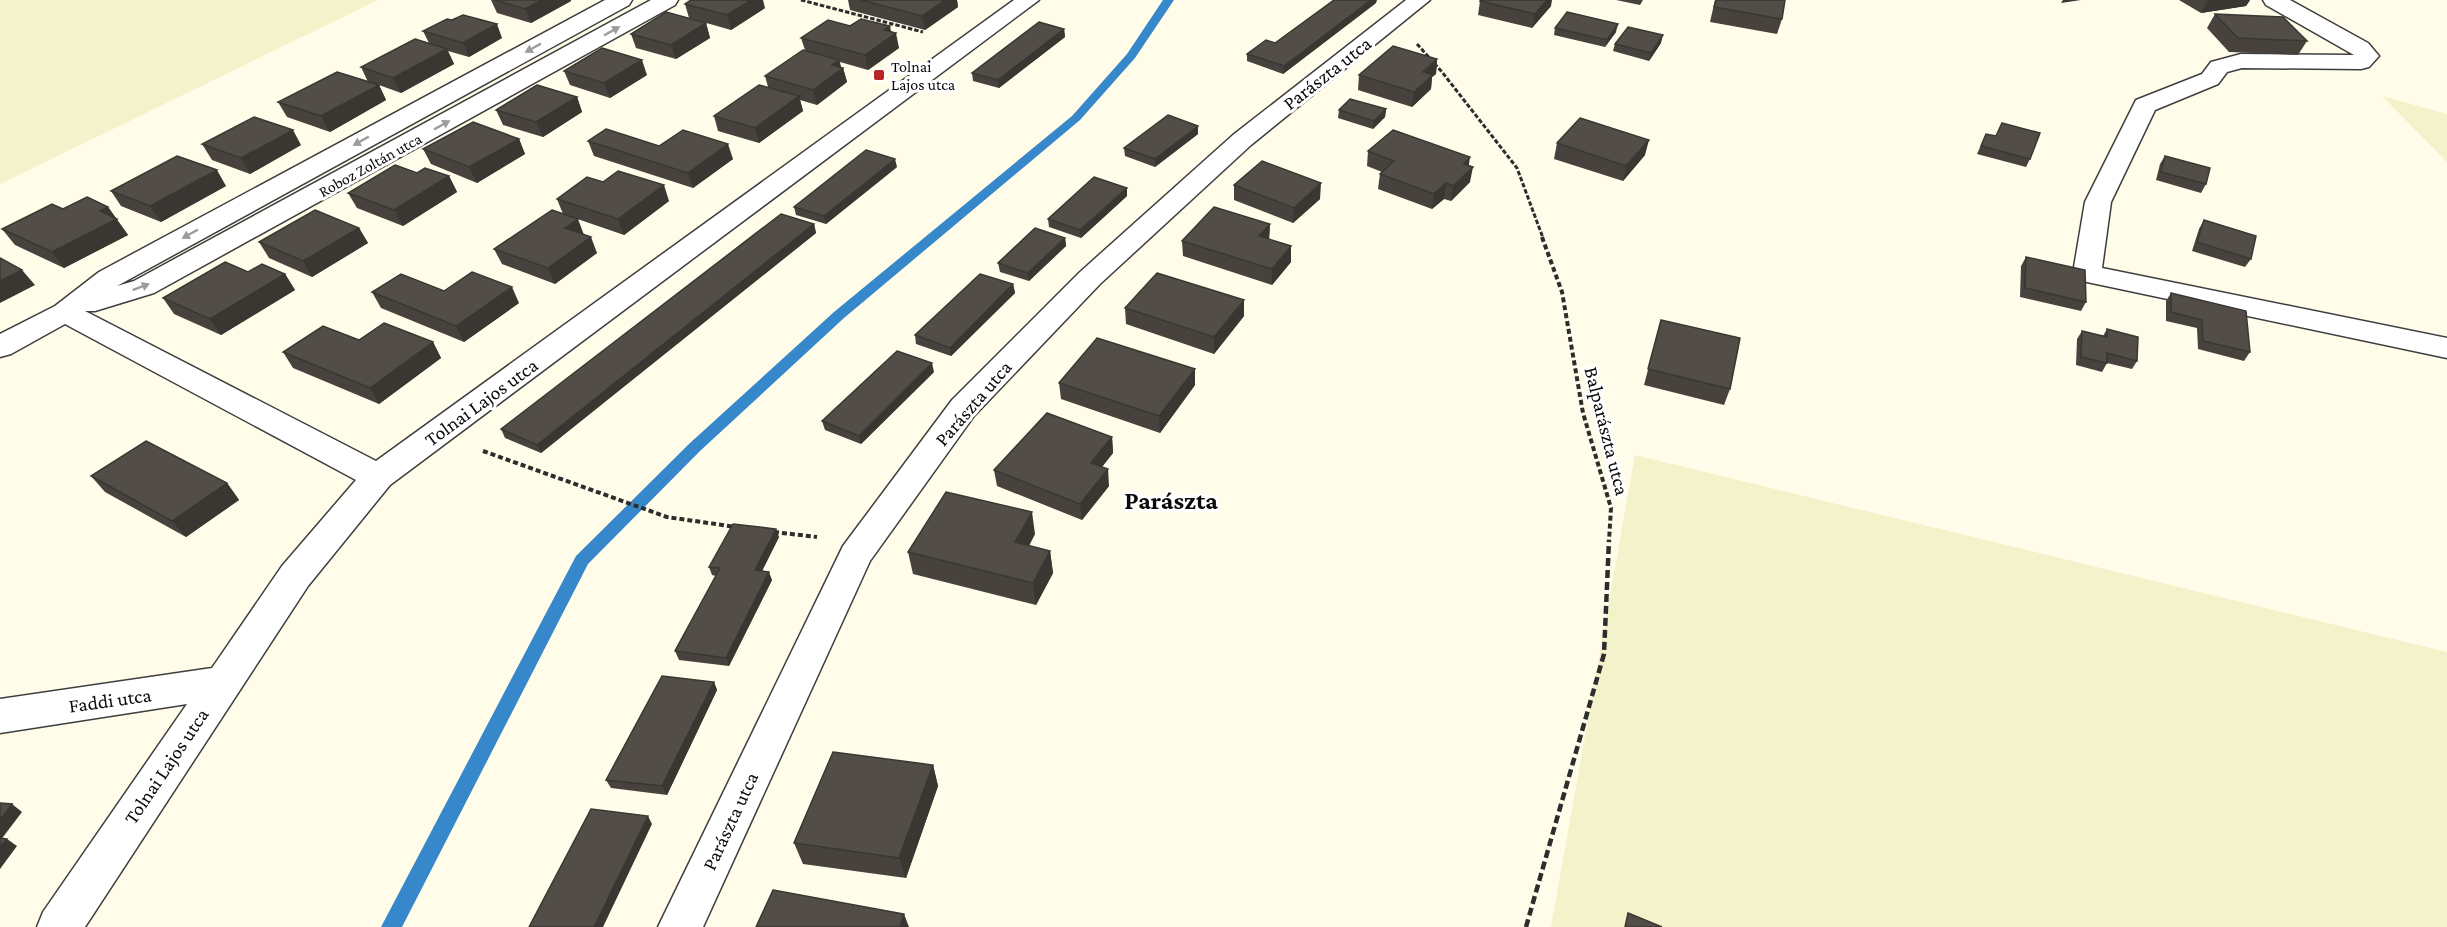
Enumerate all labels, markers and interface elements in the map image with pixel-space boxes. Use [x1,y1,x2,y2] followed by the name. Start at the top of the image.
[604,25,620,36] one-way arrow
[1279,32,1375,114] street label: Parászta utca
[524,43,541,53] one-way arrow
[891,58,956,94] place label: Tolnai Lajos utca
[872,68,886,82] marker: Tolnai Lajos utca
[433,120,450,130] one-way arrow
[316,129,425,200] street label: Roboz Zoltán utca
[353,136,370,146] one-way arrow
[181,229,198,239] one-way arrow
[132,282,150,292] one-way arrow
[420,354,542,451] street label: Tolnai Lajos utca
[930,356,1016,450] street label: Parászta utca
[1579,364,1634,498] street label: Balparászta utca
[1124,486,1218,515] district label: Parászta
[67,683,153,717] street label: Faddi utca
[119,704,214,828] street label: Tolnai Lajos utca
[698,769,762,873] street label: Parászta utca

